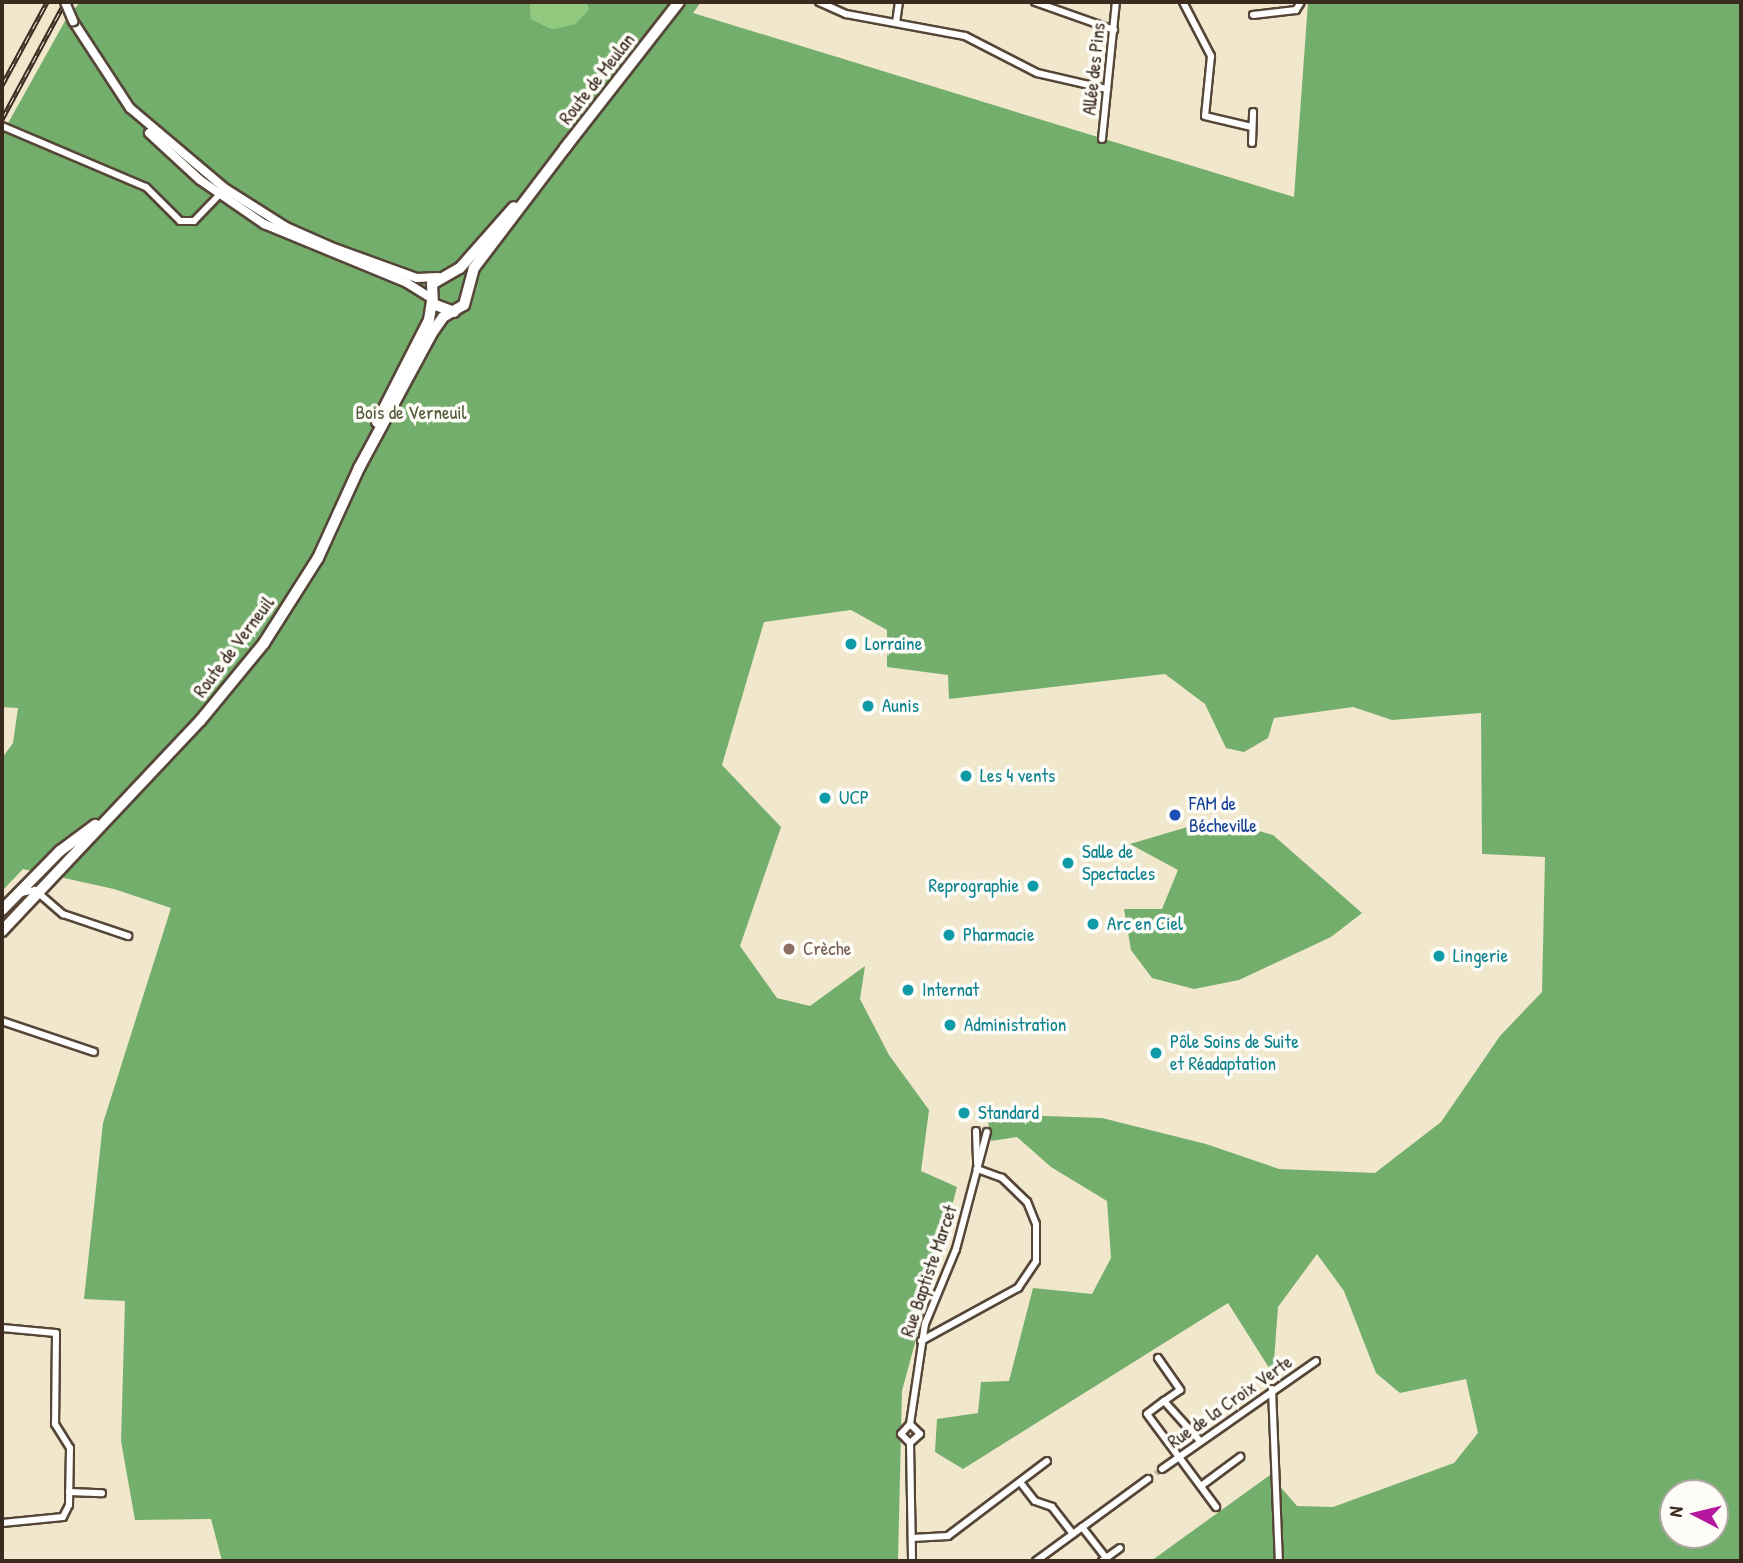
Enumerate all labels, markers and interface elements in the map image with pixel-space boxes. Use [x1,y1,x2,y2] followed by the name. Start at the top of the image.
[1078,22,1110,116] street label: Allée des Pins
[554,29,640,129] street label: Route de Meulan
[355,402,467,424] park label: Bois de Verneuil
[189,592,279,702] street label: Route de Verneuil
[865,633,922,655] place label: Lorraine
[843,636,859,652] marker: Lorraine
[882,695,919,717] place label: Aunis
[860,698,876,714] marker: Aunis
[980,765,1055,787] place label: Les 4 vents
[958,768,974,784] marker: Les 4 vents
[839,787,869,809] place label: UCP
[817,790,833,806] marker: UCP
[1189,793,1257,837] place label: FAM de Bécheville
[1167,807,1183,823] marker: FAM de Bécheville
[1082,841,1155,885] place label: Salle de Spectacles
[1060,855,1076,871] marker: Salle de Spectacles
[929,875,1019,897] place label: Reprographie
[1025,878,1041,894] marker: Reprographie
[1107,913,1183,935] place label: Arc en Ciel
[1085,916,1101,932] marker: Arc en Ciel
[963,924,1034,946] place label: Pharmacie
[941,927,957,943] marker: Pharmacie
[803,938,851,960] place label: Crèche
[781,941,797,957] marker: Crèche
[1453,945,1508,967] place label: Lingerie
[1431,948,1447,964] marker: Lingerie
[922,979,979,1001] place label: Internat
[900,982,916,998] marker: Internat
[964,1014,1066,1036] place label: Administration
[942,1017,958,1033] marker: Administration
[1170,1031,1299,1075] place label: Pôle Soins de Suite et Réadaptation
[1148,1045,1164,1061] marker: Pôle Soins de Suite et Réadaptation
[978,1102,1039,1124] place label: Standard
[956,1105,972,1121] marker: Standard
[896,1202,962,1340] street label: Rue Baptiste Marcet
[1163,1351,1297,1453] street label: Rue de la Croix Verte
[1659,1479,1729,1549] north arrow
[1662,1505,1689,1518] text: N

